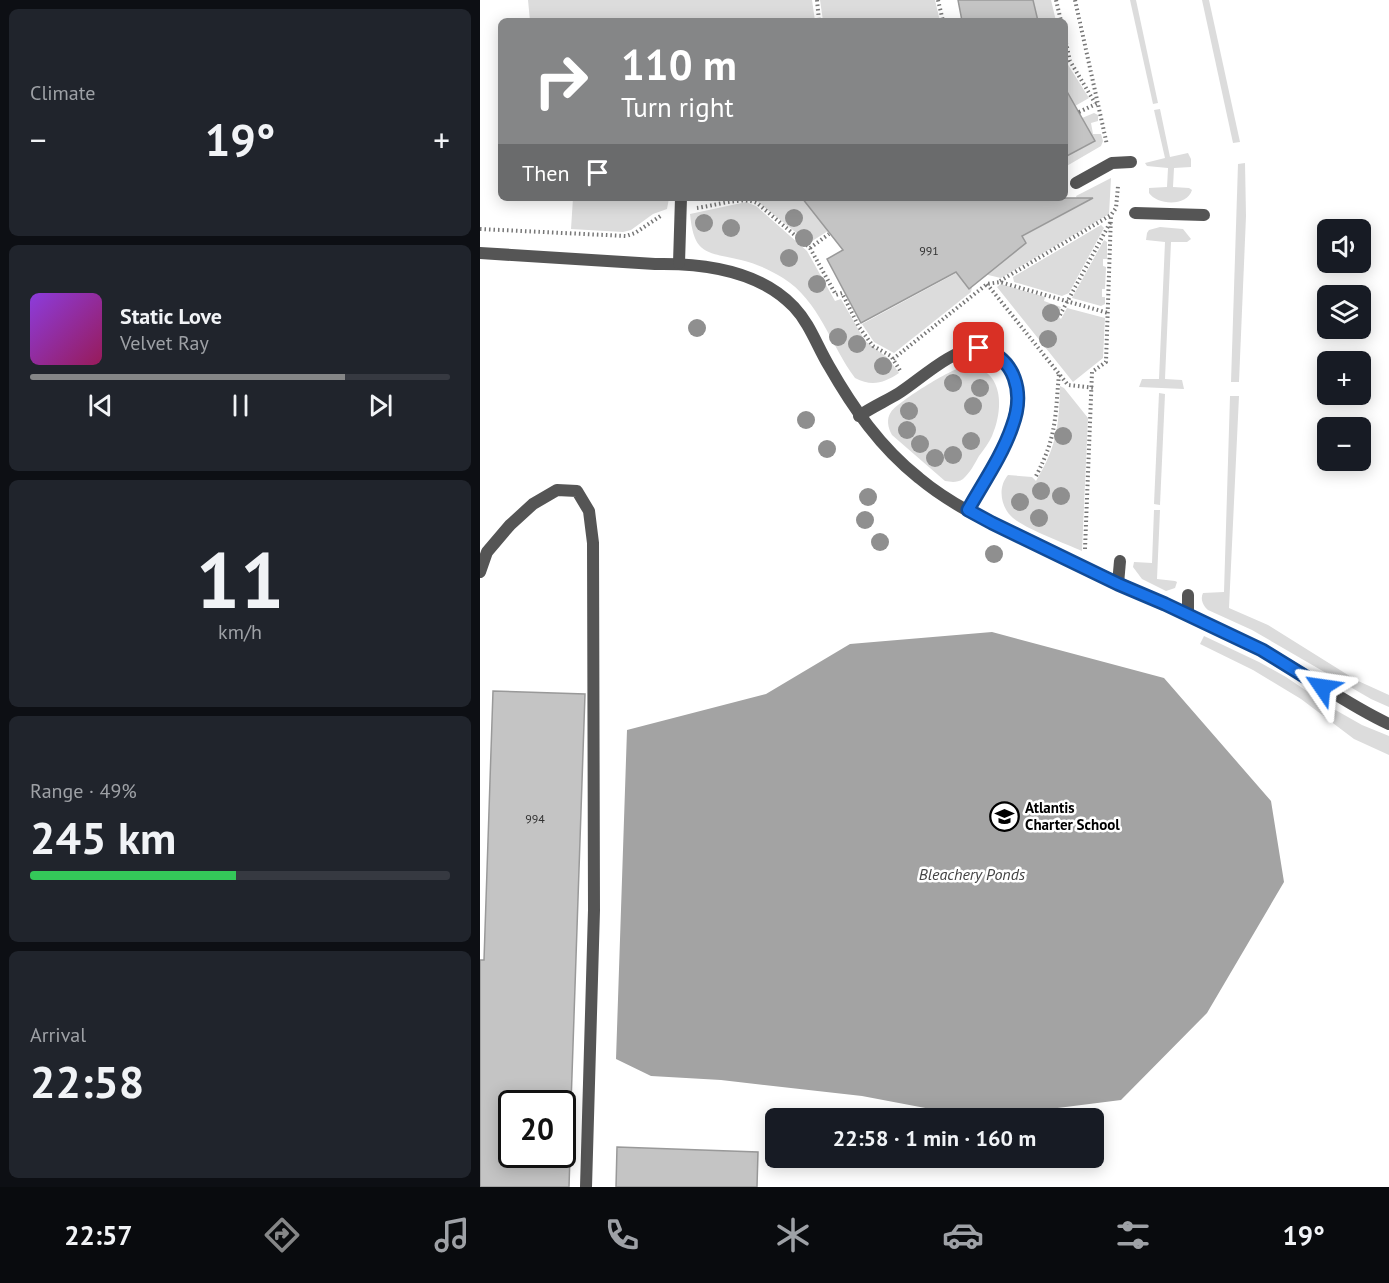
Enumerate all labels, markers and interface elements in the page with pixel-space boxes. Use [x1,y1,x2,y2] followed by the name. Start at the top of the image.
[621,37,737,92] text: 110 m
[522,42,600,120] icon: right
[30,80,96,106] text: Climate
[621,90,734,124] text: Turn right
[205,110,275,168] text: 19°
[30,118,47,161] text: −
[433,118,450,161] text: +
[581,156,614,189] icon: arrive
[522,159,569,187] text: Then
[1317,219,1371,471] map controls
[1317,219,1371,273] button: sound
[919,243,939,258] house number: 991
[1317,285,1371,339] button: layers
[120,302,222,330] text: Static Love
[953,322,1004,373] pin
[120,330,209,356] text: Velvet Ray
[962,331,995,364] icon: arrive
[1317,351,1371,405] button: +
[84,389,117,422] icon: previous
[224,389,257,422] icon: pause
[364,389,397,422] icon: next
[1317,417,1371,471] button: −
[196,529,284,630] text: 11
[218,619,262,645] text: km/h
[1290,655,1354,719] position arrow
[30,778,137,804] text: Range · 49%
[1025,798,1120,834] place label: Atlantis Charter School
[988,801,1020,833] school or university icon: Atlantis Charter School
[30,808,176,866] text: 245 km
[525,811,545,826] house number: 994
[919,864,1026,884] water label: Bleachery Ponds
[30,1022,86,1048] text: Arrival
[30,1052,144,1110] text: 22:58
[498,1090,576,1168] speed limit sign: 20
[833,1124,1036,1152] text: 22:58 · 1 min · 160 m
[261,1214,303,1256] icon: directions
[431,1214,473,1256] icon: music
[601,1214,643,1256] icon: phone
[772,1214,814,1256] icon: climate
[942,1214,984,1256] icon: car
[1112,1214,1154,1256] icon: filters
[64,1218,133,1252] text: 22:57
[1282,1218,1325,1252] text: 19°

